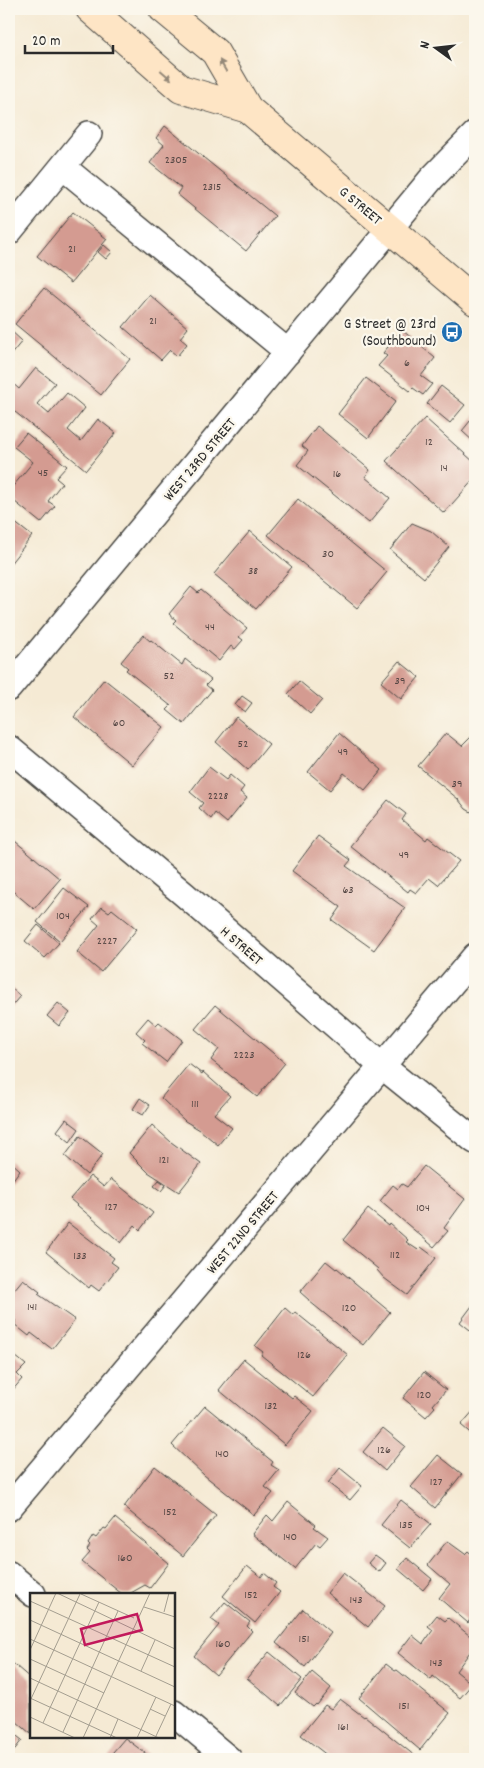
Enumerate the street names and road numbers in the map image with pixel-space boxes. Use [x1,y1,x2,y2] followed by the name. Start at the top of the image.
[333,182,386,231] street label: G STREET
[159,414,242,507] street label: WEST 23RD STREET
[214,922,267,971] street label: H STREET
[202,1187,285,1280] street label: WEST 22ND STREET

